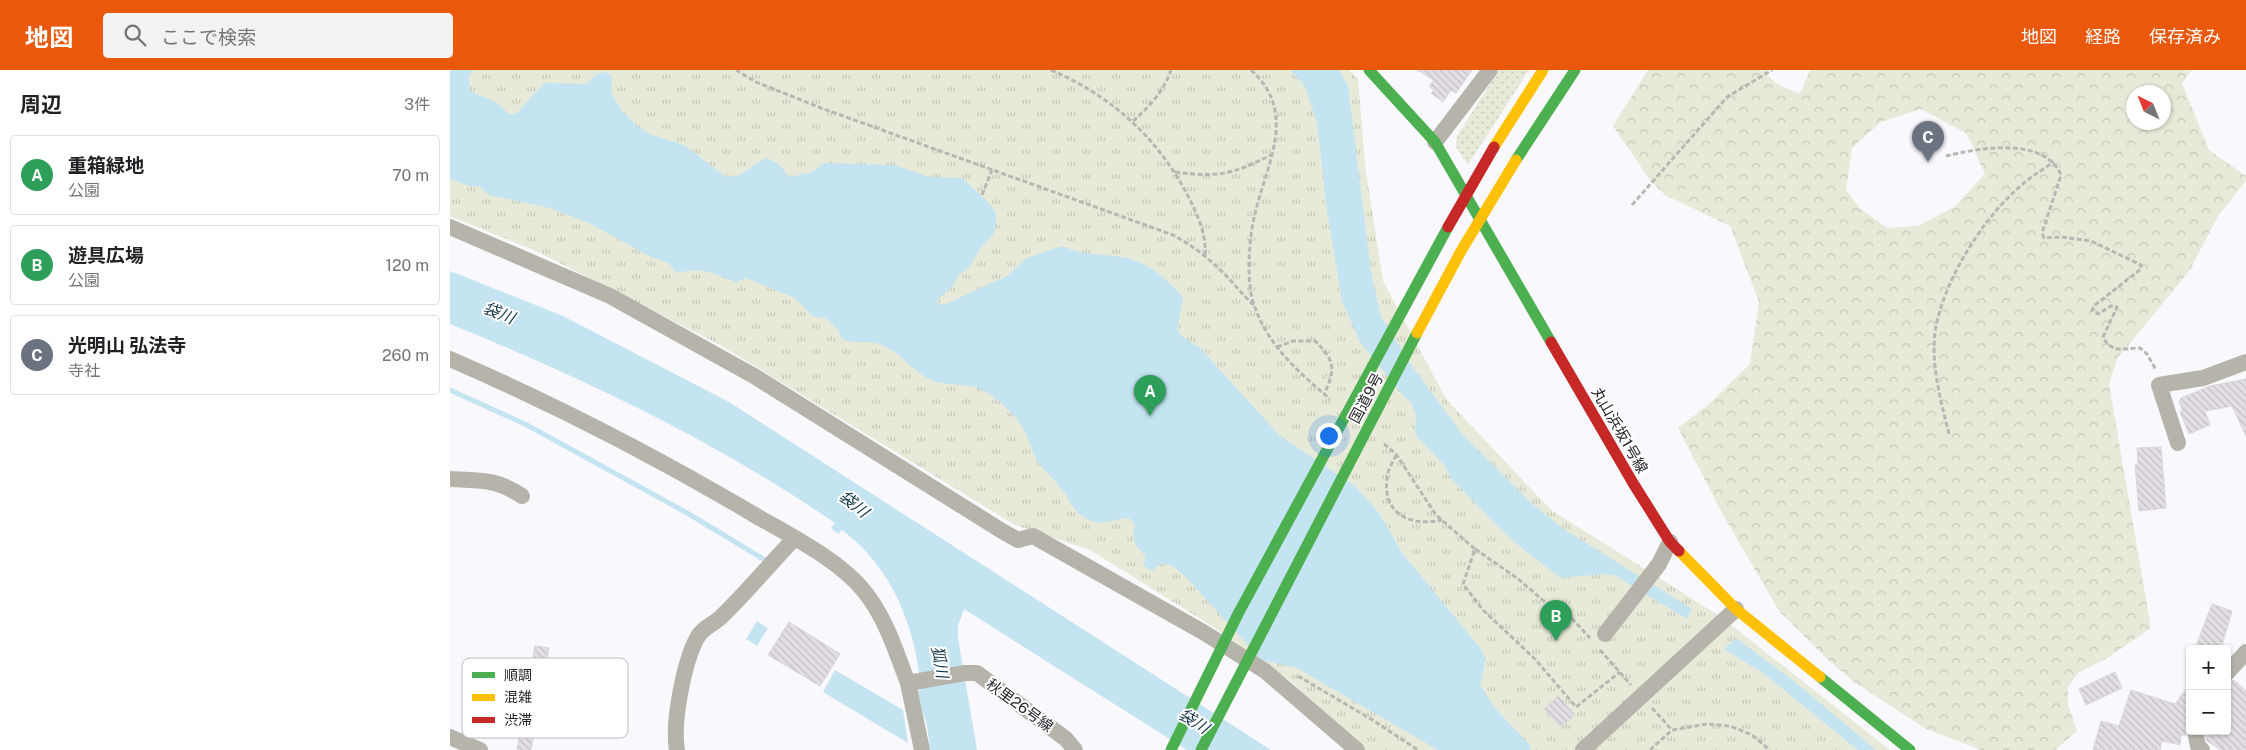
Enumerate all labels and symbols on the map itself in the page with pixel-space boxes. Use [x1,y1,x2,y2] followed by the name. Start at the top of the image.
[2126,85,2171,130] north arrow
[1912,121,1944,162] pin: C
[481,298,519,329] water label: 袋川
[1346,370,1386,426] street label: 国道9号
[1134,375,1166,416] pin: A
[1589,384,1651,476] street label: 丸山浜坂1号線
[1316,423,1342,449] your location
[836,487,874,523] water label: 袋川
[1540,600,1572,641] pin: B
[928,645,952,681] water label: 狐川
[462,658,628,738] legend
[504,667,532,683] text: 順調
[983,675,1057,735] street label: 秋里26号線
[504,689,532,705] text: 混雑
[1175,704,1214,739] water label: 袋川
[504,712,532,728] text: 渋滞

